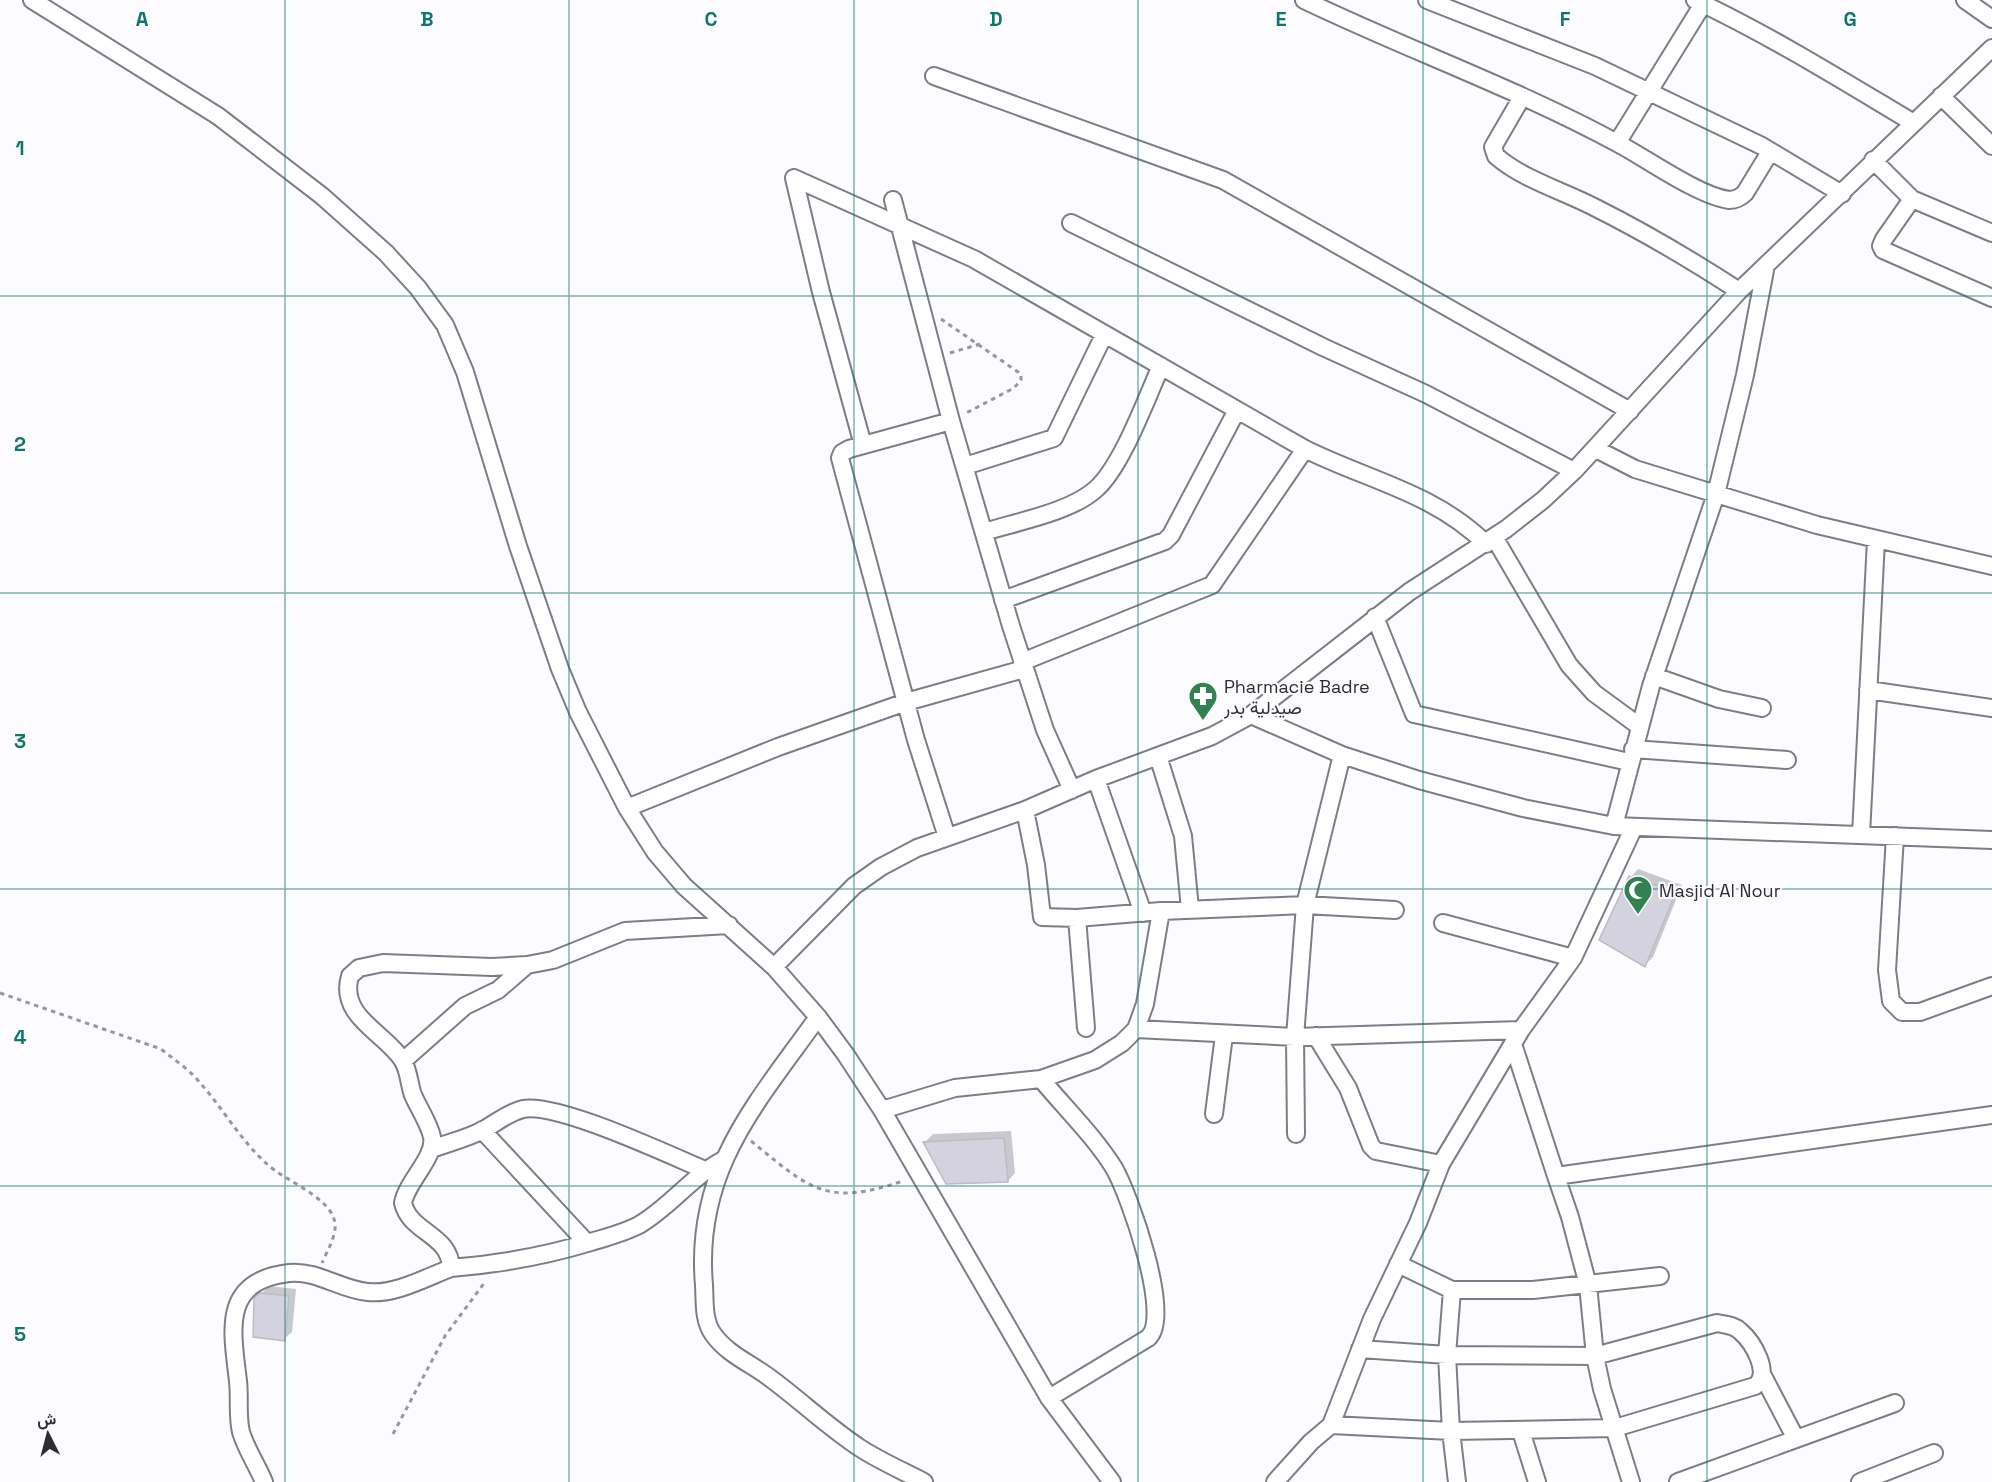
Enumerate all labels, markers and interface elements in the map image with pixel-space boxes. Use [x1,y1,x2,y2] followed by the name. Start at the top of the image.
[136,6,149,32] text: A
[420,6,434,32] text: B
[705,6,718,32] text: C
[989,6,1003,32] text: D
[1275,6,1287,32] text: E
[1560,6,1571,32] text: F
[1843,6,1857,32] text: G
[15,135,25,161] text: 1
[14,431,26,457] text: 2
[1223,675,1370,719] place label: Pharmacie Badre صيدلية بدر
[1187,680,1219,722] pharmacy icon: Pharmacie Badre صيدلية بدر
[14,728,26,754] text: 3
[1622,874,1654,916] mosque icon: Masjid Al Nour
[1659,879,1781,902] place label: Masjid Al Nour
[14,1024,27,1050] text: 4
[14,1321,26,1347] text: 5
[18,1404,78,1464] north arrow
[36,1408,57,1431] text: ش

